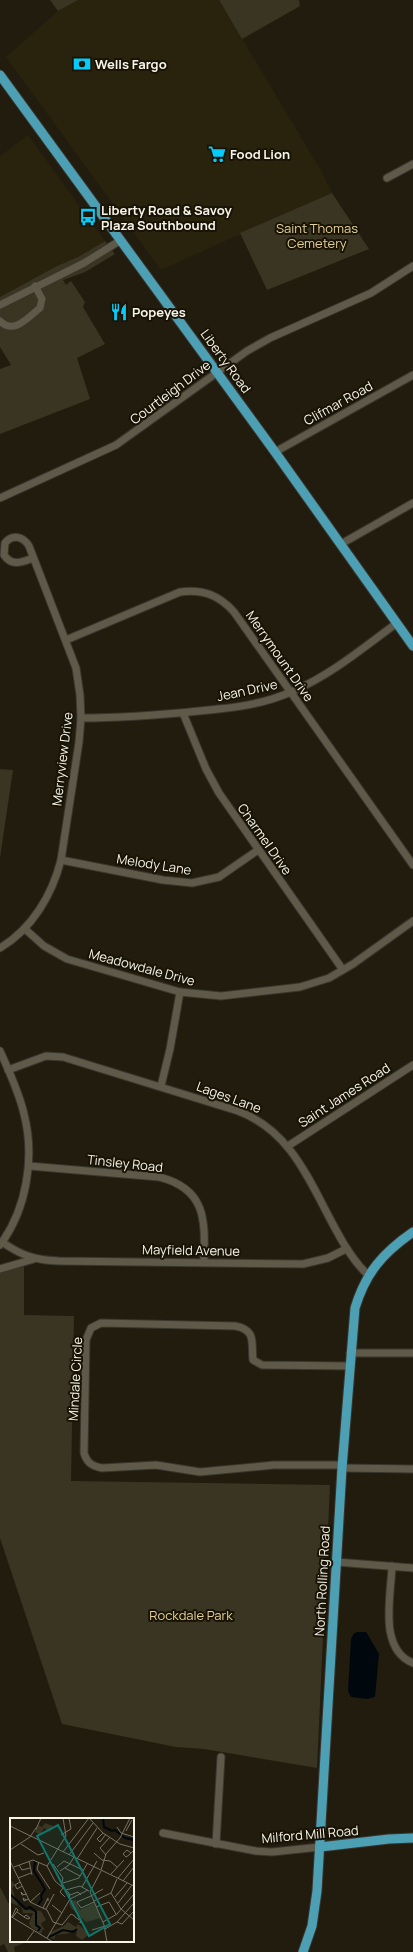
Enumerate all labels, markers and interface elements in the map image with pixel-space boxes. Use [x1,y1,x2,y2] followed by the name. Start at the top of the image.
[72,54,92,74] bank icon: Wells Fargo
[95,55,167,73] place label: Wells Fargo
[207,144,227,164] supermarket icon: Food Lion
[230,145,290,163] place label: Food Lion
[101,201,232,234] place label: Liberty Road & Savoy Plaza Southbound
[78,207,98,227] bus stop icon: Liberty Road & Savoy Plaza Southbound
[276,219,358,252] park label: Saint Thomas Cemetery
[109,302,129,322] restaurant icon: Popeyes
[132,303,186,321] place label: Popeyes
[197,325,255,397] street label: Liberty Road
[126,355,214,428] street label: Courtleigh Drive
[300,377,376,429] street label: Clifmar Road
[242,607,318,705] street label: Merrymount Drive
[215,675,279,705] street label: Jean Drive
[47,711,77,807] street label: Merryview Drive
[234,800,297,879] street label: Charmel Drive
[115,849,193,879] street label: Melody Lane
[87,944,197,990] street label: Meadowdale Drive
[295,1059,393,1131] street label: Saint James Road
[194,1077,264,1117] street label: Lages Lane
[86,1150,164,1176] street label: Tinsley Road
[142,1240,240,1260] street label: Mayfield Avenue
[64,1336,86,1422] street label: Mindale Circle
[310,1525,334,1637] street label: North Rolling Road
[149,1606,233,1624] park label: Rockdale Park
[10,1818,134,1942] inset map
[261,1821,359,1847] street label: Milford Mill Road

